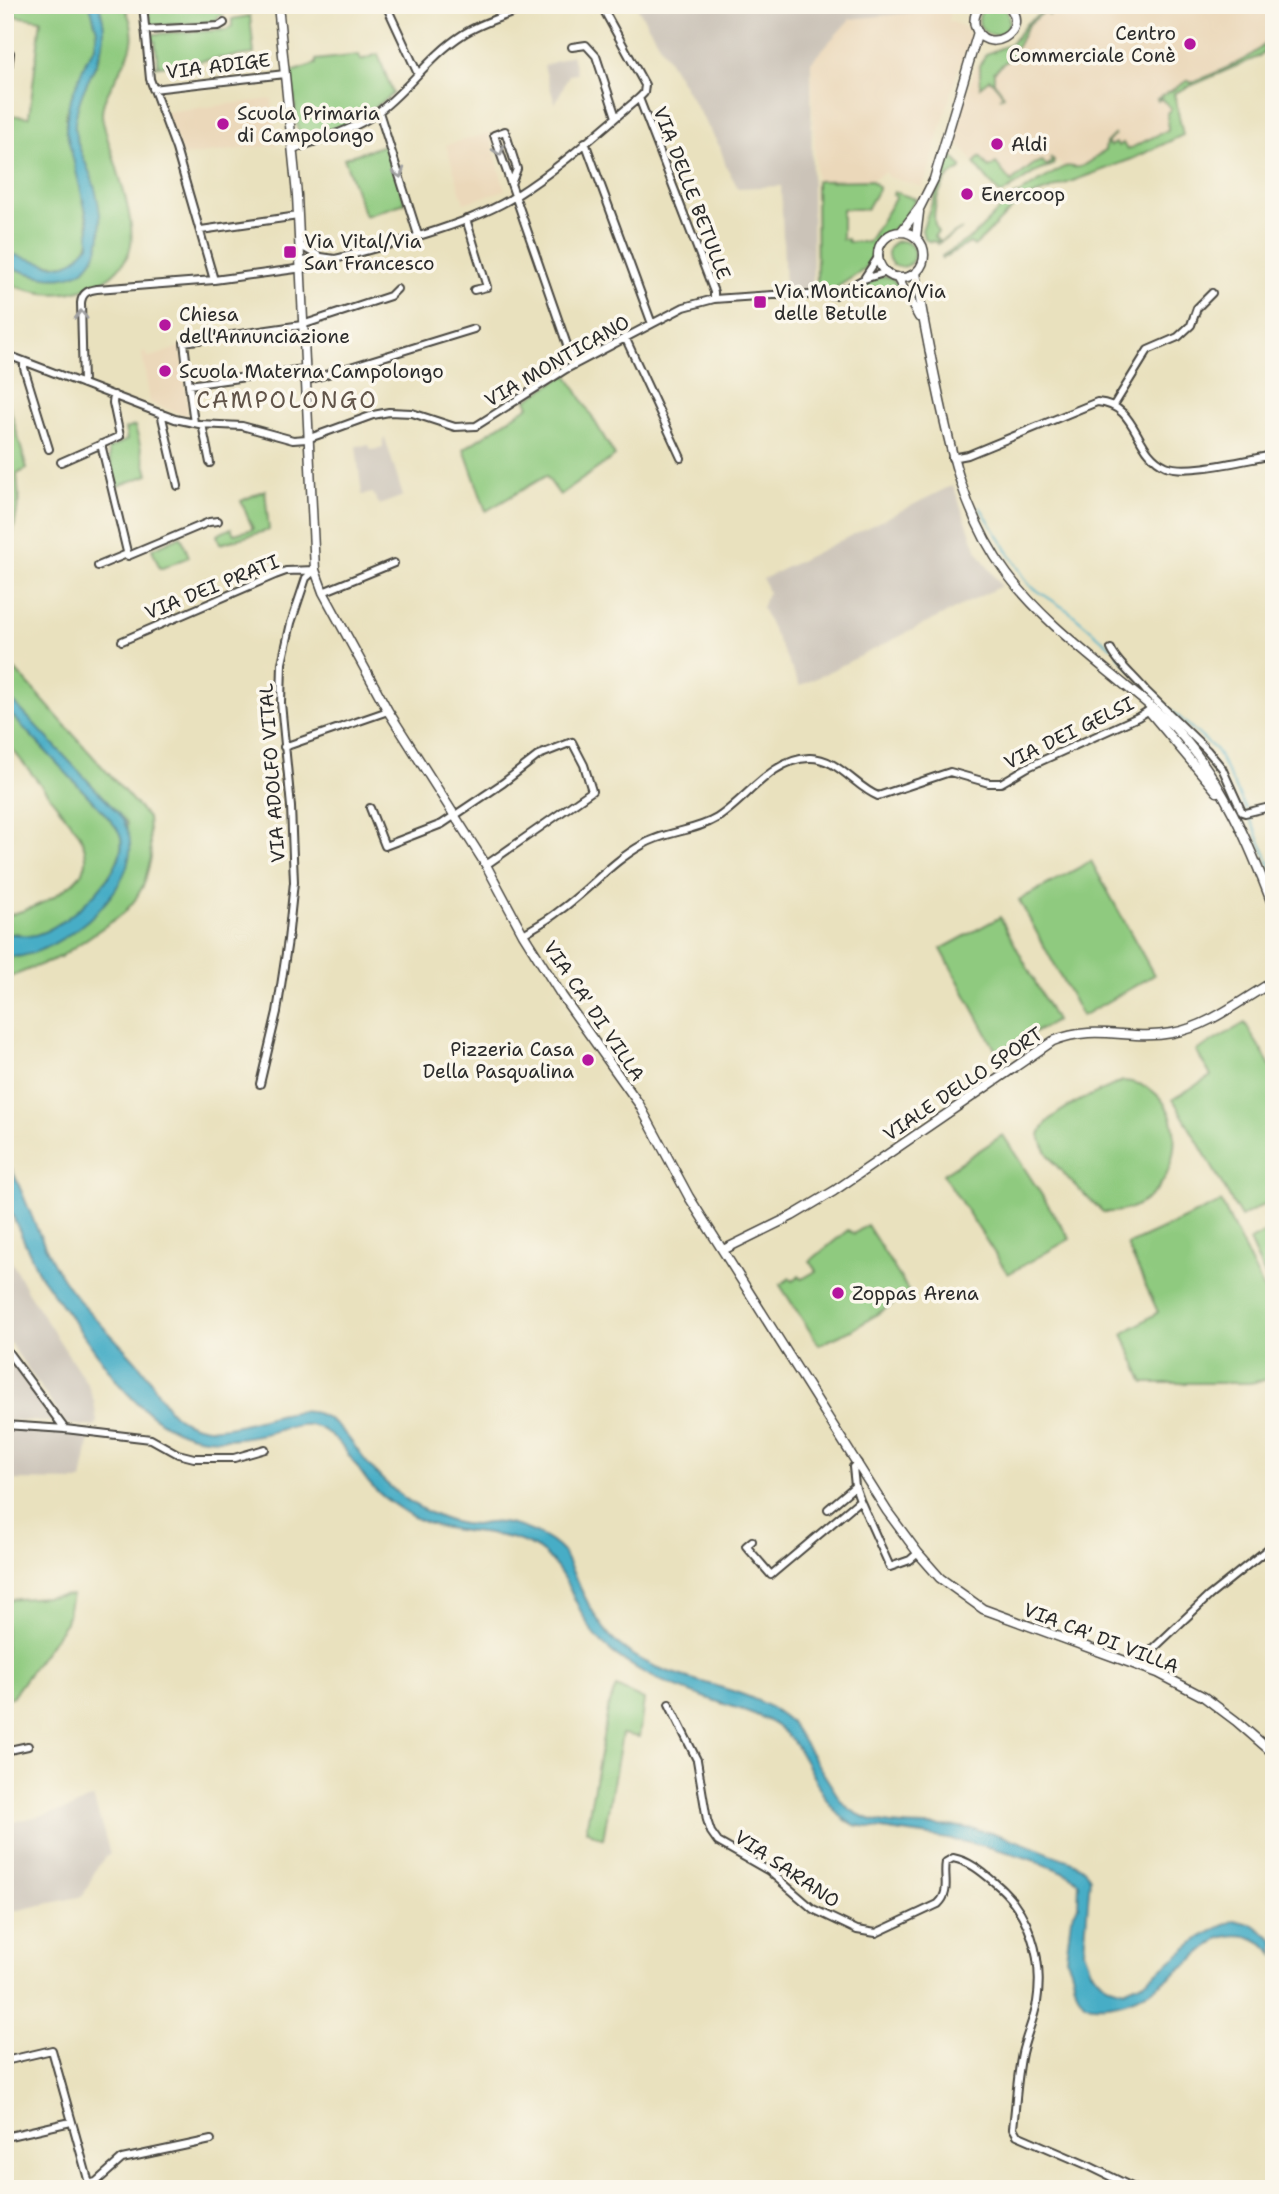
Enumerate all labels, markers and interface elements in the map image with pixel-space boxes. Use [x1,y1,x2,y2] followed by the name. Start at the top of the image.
[1009,21,1176,68] place label: Centro Commerciale Conè
[1182,36,1198,52] marker: Centro Commerciale Conè
[164,47,272,85] street label: VIA ADIGE
[237,101,380,148] place label: Scuola Primaria di Campolongo
[647,103,737,283] street label: VIA DELLE BETULLE
[215,116,231,132] marker: Scuola Primaria di Campolongo
[1011,132,1048,157] place label: Aldi
[989,136,1005,152] marker: Aldi
[491,144,505,156] one-way arrow
[391,167,406,179] one-way arrow
[981,182,1065,207] place label: Enercoop
[959,186,975,202] marker: Enercoop
[304,229,435,276] place label: Via Vital/Via San Francesco
[282,244,298,260] marker: Via Vital/Via San Francesco
[774,279,946,326] place label: Via Monticano/Via delle Betulle
[752,294,768,310] marker: Via Monticano/Via delle Betulle
[179,302,350,349] place label: Chiesa dell'Annunciazione
[480,309,634,413] street label: VIA MONTICANO
[74,310,89,321] one-way arrow
[157,317,173,333] marker: Chiesa dell'Annunciazione
[179,359,444,384] place label: Scuola Materna Campolongo
[157,363,173,379] marker: Scuola Materna Campolongo
[196,385,378,415] district label: CAMPOLONGO
[141,549,283,625] street label: VIA DEI PRATI
[253,682,291,864] street label: VIA ADOLFO VITAL
[1000,691,1138,775] street label: VIA DEI GELSI
[538,936,650,1086] street label: VIA CA' DI VILLA
[878,1021,1048,1147] street label: VIALE DELLO SPORT
[423,1037,574,1084] place label: Pizzeria Casa Della Pasqualina
[580,1052,596,1068] marker: Pizzeria Casa Della Pasqualina
[852,1281,979,1306] place label: Zoppas Arena
[830,1285,846,1301] marker: Zoppas Arena
[1020,1597,1182,1679] street label: VIA CA' DI VILLA
[730,1825,844,1913] street label: VIA SARANO

